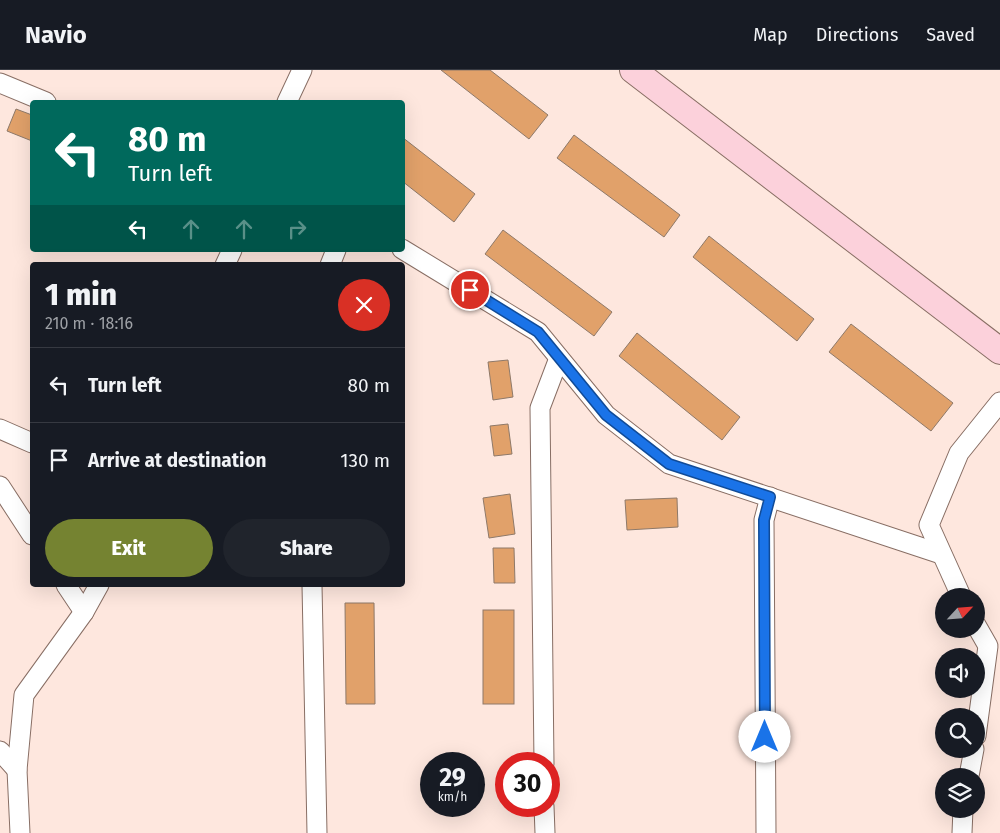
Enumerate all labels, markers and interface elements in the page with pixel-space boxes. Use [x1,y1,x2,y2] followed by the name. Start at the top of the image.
[25,21,87,49] text: Navio
[753,24,788,46] text: Map
[816,24,898,46] text: Directions
[926,24,975,46] text: Saved
[128,118,207,160] text: 80 m
[45,120,110,185] icon: left
[128,160,212,187] text: Turn left
[124,215,152,243] icon: left
[177,215,205,243] icon: ahead
[230,215,258,243] icon: ahead
[283,215,311,243] icon: right
[449,269,491,311] pin
[456,276,484,304] icon: arrive
[45,277,117,313] text: 1 min
[338,279,390,331] button: close
[45,314,133,333] text: 210 m · 18:16
[45,371,73,399] icon: left
[88,374,162,397] text: Turn left
[348,374,390,397] text: 80 m
[45,446,73,474] icon: arrive
[88,449,267,472] text: Arrive at destination
[340,449,390,472] text: 130 m
[45,519,213,577] button: Exit
[223,519,390,577] button: Share
[935,588,985,638] north arrow
[935,588,985,818] map controls
[935,648,985,698] button: sound
[935,708,985,758] button: search
[738,710,790,762] position arrow
[495,752,560,817] speed limit sign: 30
[439,763,466,793] text: 29
[935,768,985,818] button: layers
[438,790,467,804] text: km/h

